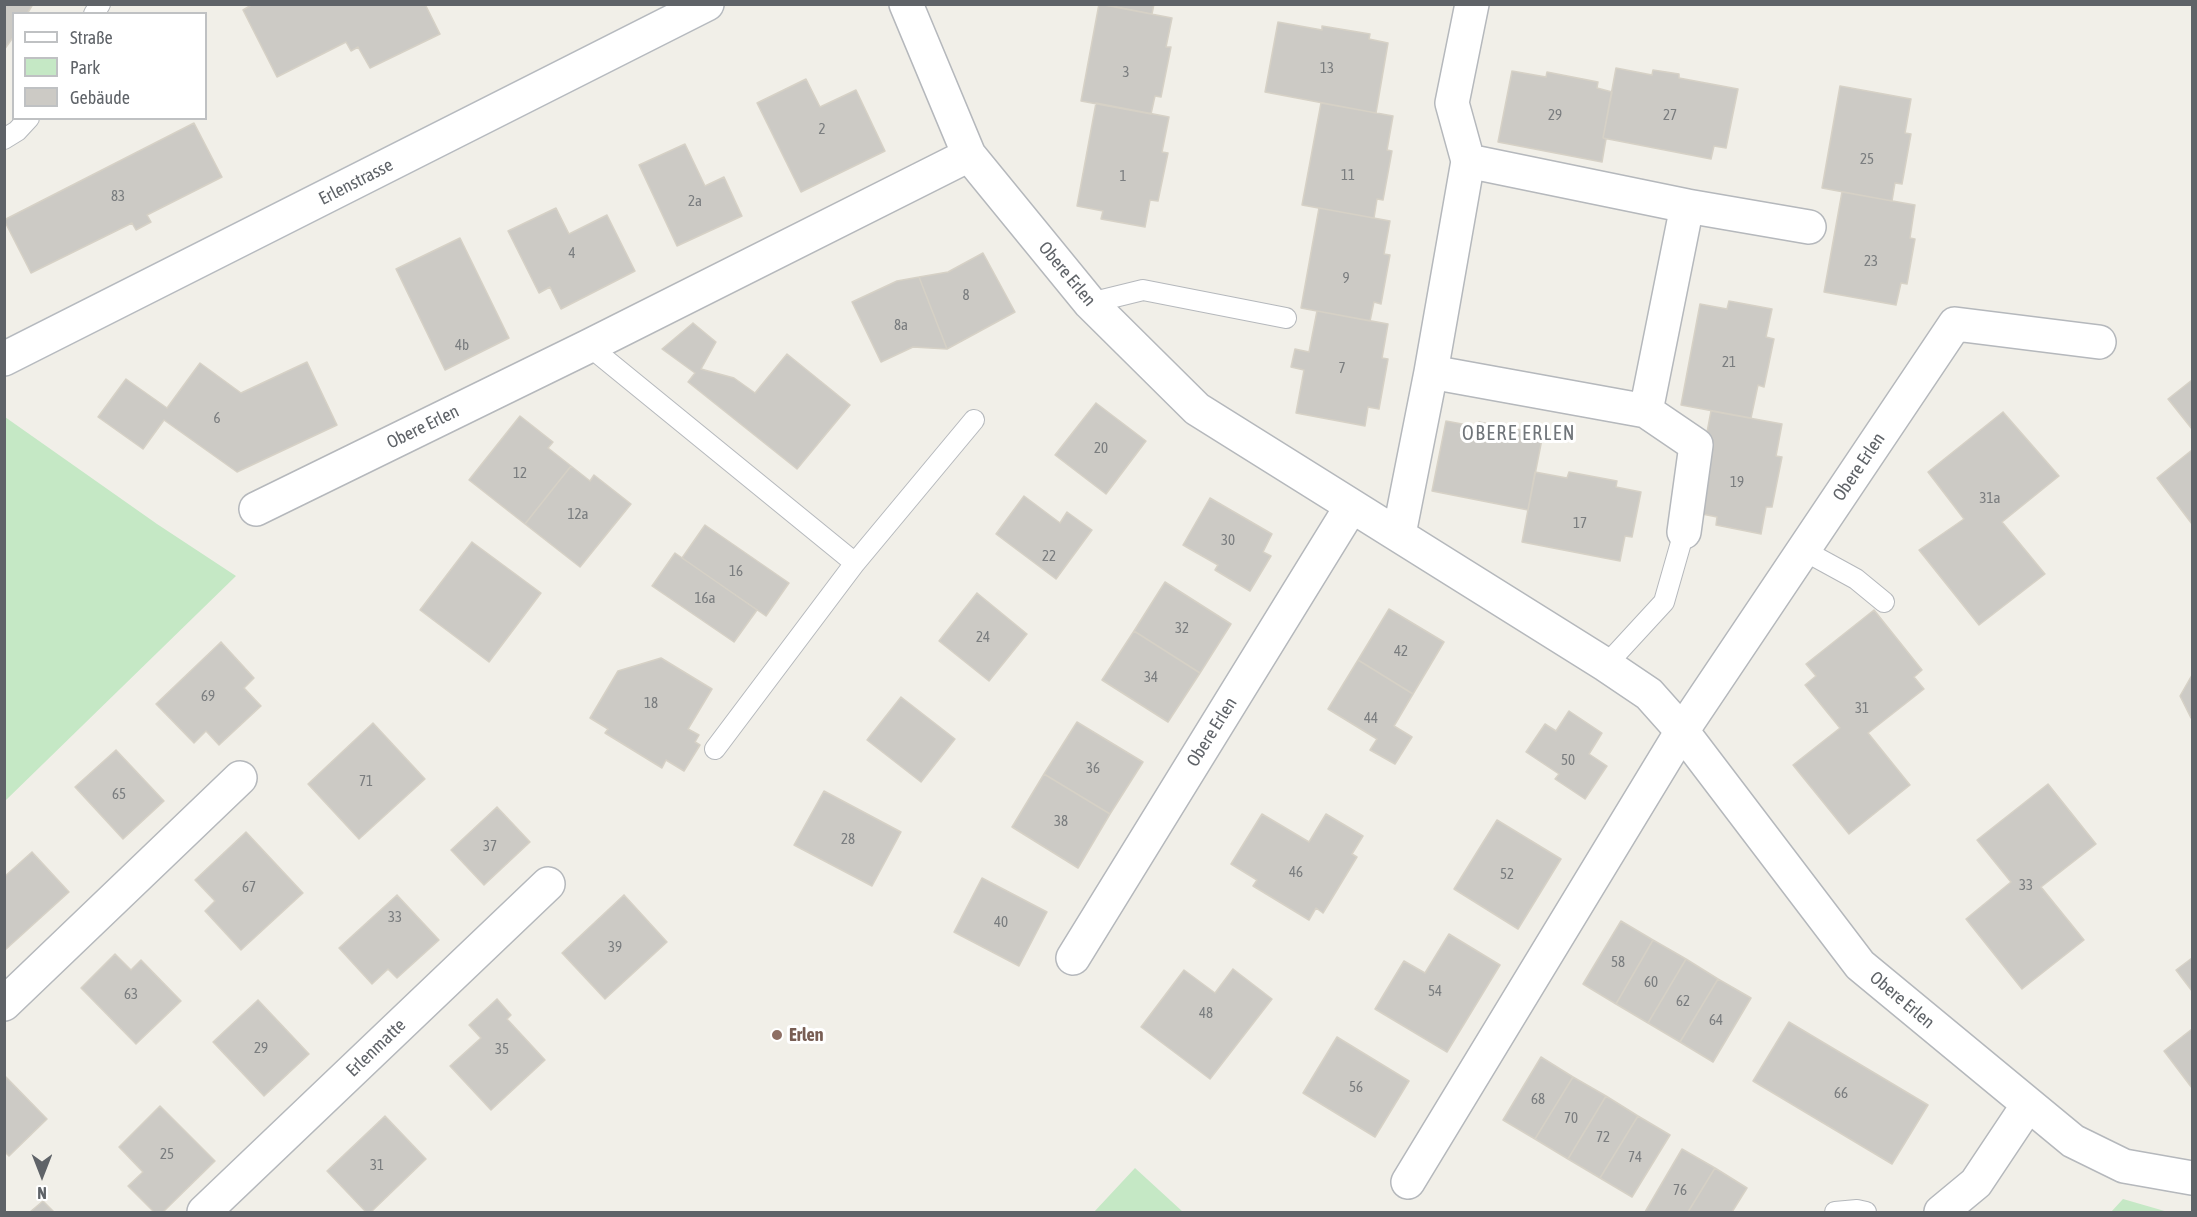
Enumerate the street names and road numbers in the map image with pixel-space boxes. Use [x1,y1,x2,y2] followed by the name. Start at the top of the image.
[315,154,397,210] street label: Erlenstrasse
[1034,237,1100,311] street label: Obere Erlen
[383,400,463,454] street label: Obere Erlen
[1828,429,1890,505] street label: Obere Erlen
[1182,693,1242,771] street label: Obere Erlen
[1865,967,1939,1033] street label: Obere Erlen
[342,1014,410,1082] street label: Erlenmatte

